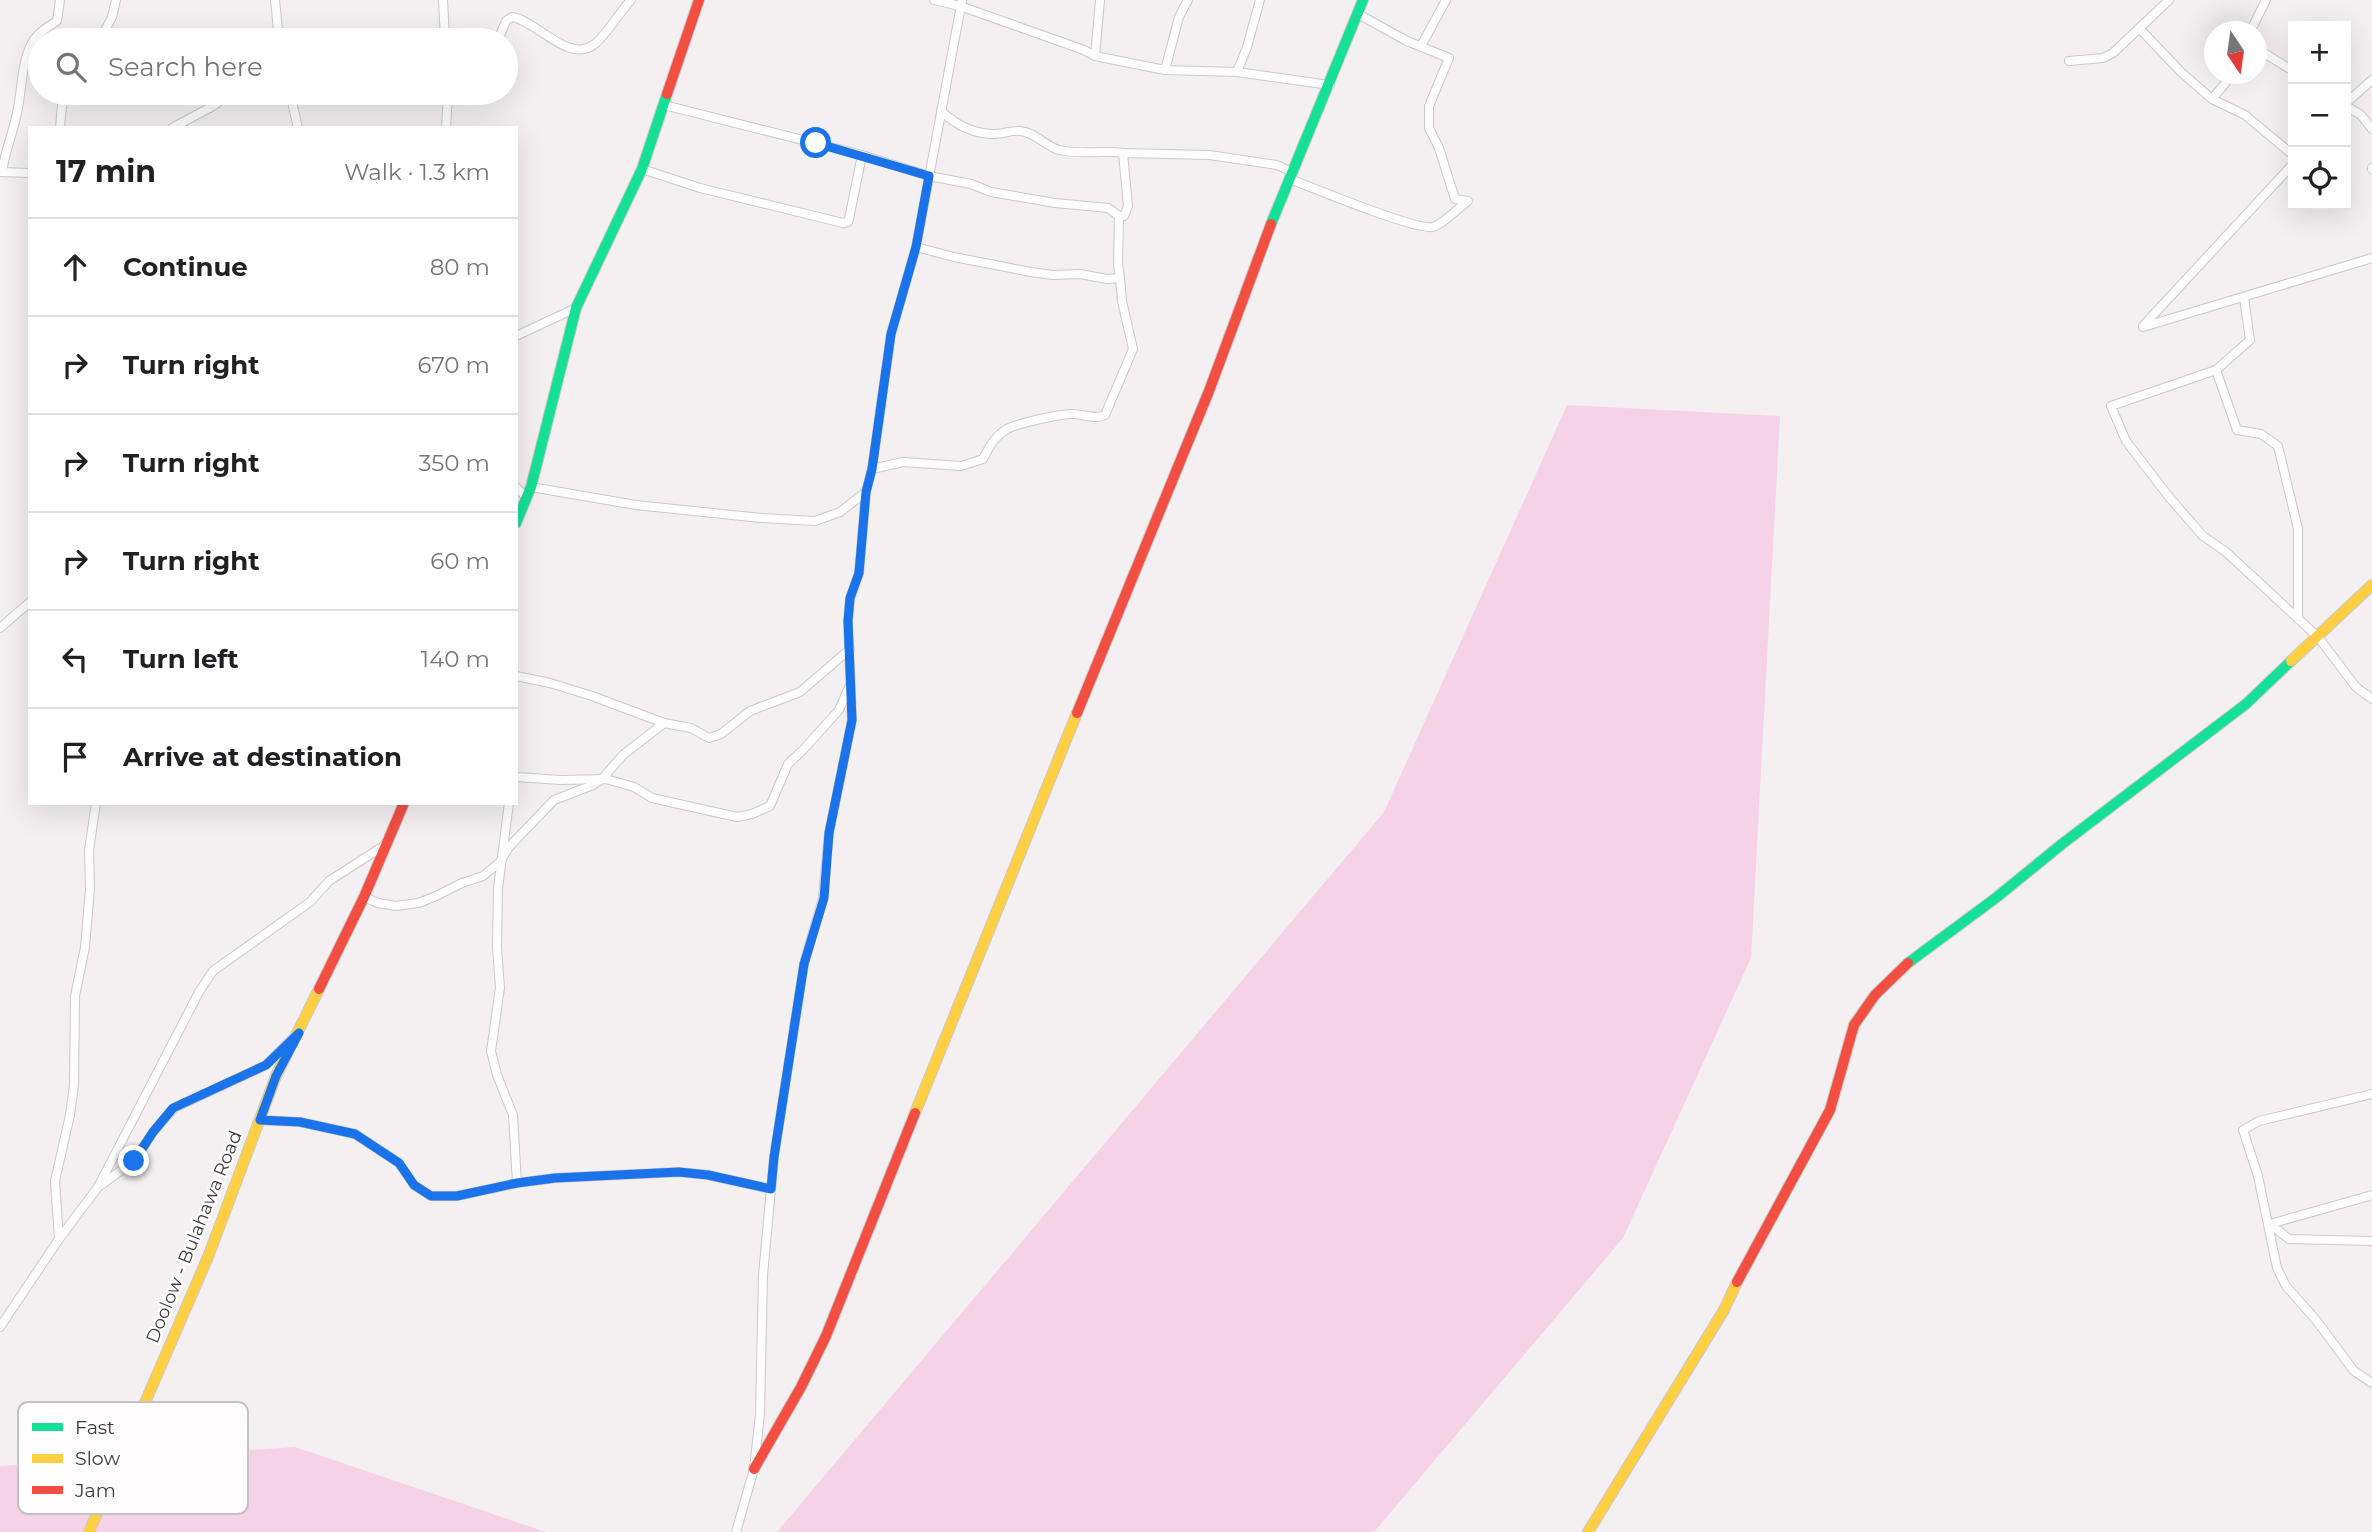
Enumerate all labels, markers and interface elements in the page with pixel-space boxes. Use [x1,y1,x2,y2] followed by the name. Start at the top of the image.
[2204,21,2267,84] north arrow
[2288,21,2351,210] map controls
[2288,21,2351,84] button: +
[28,28,518,105] search box
[52,48,90,86] icon: search
[108,51,263,83] text: Search here
[2288,84,2351,147] button: −
[800,127,831,158] route start
[2288,147,2351,210] button: locate
[56,153,156,190] text: 17 min
[344,158,490,186] text: Walk · 1.3 km
[56,248,94,286] icon: ahead
[123,251,248,283] text: Continue
[430,253,490,281] text: 80 m
[56,346,94,384] icon: right
[123,349,259,381] text: Turn right
[417,351,490,379] text: 670 m
[56,444,94,482] icon: right
[123,447,259,479] text: Turn right
[419,449,490,477] text: 350 m
[56,542,94,580] icon: right
[123,545,259,577] text: Turn right
[430,547,490,575] text: 60 m
[56,640,94,678] icon: left
[123,643,239,675] text: Turn left
[421,645,490,673] text: 140 m
[56,738,94,776] icon: arrive
[123,741,402,773] text: Arrive at destination
[141,1128,247,1346] street label: Doolow - Bulahawa Road
[118,1145,149,1176] route end
[18,1402,248,1514] legend
[75,1416,115,1439] text: Fast
[75,1447,120,1470] text: Slow
[74,1479,116,1502] text: Jam

